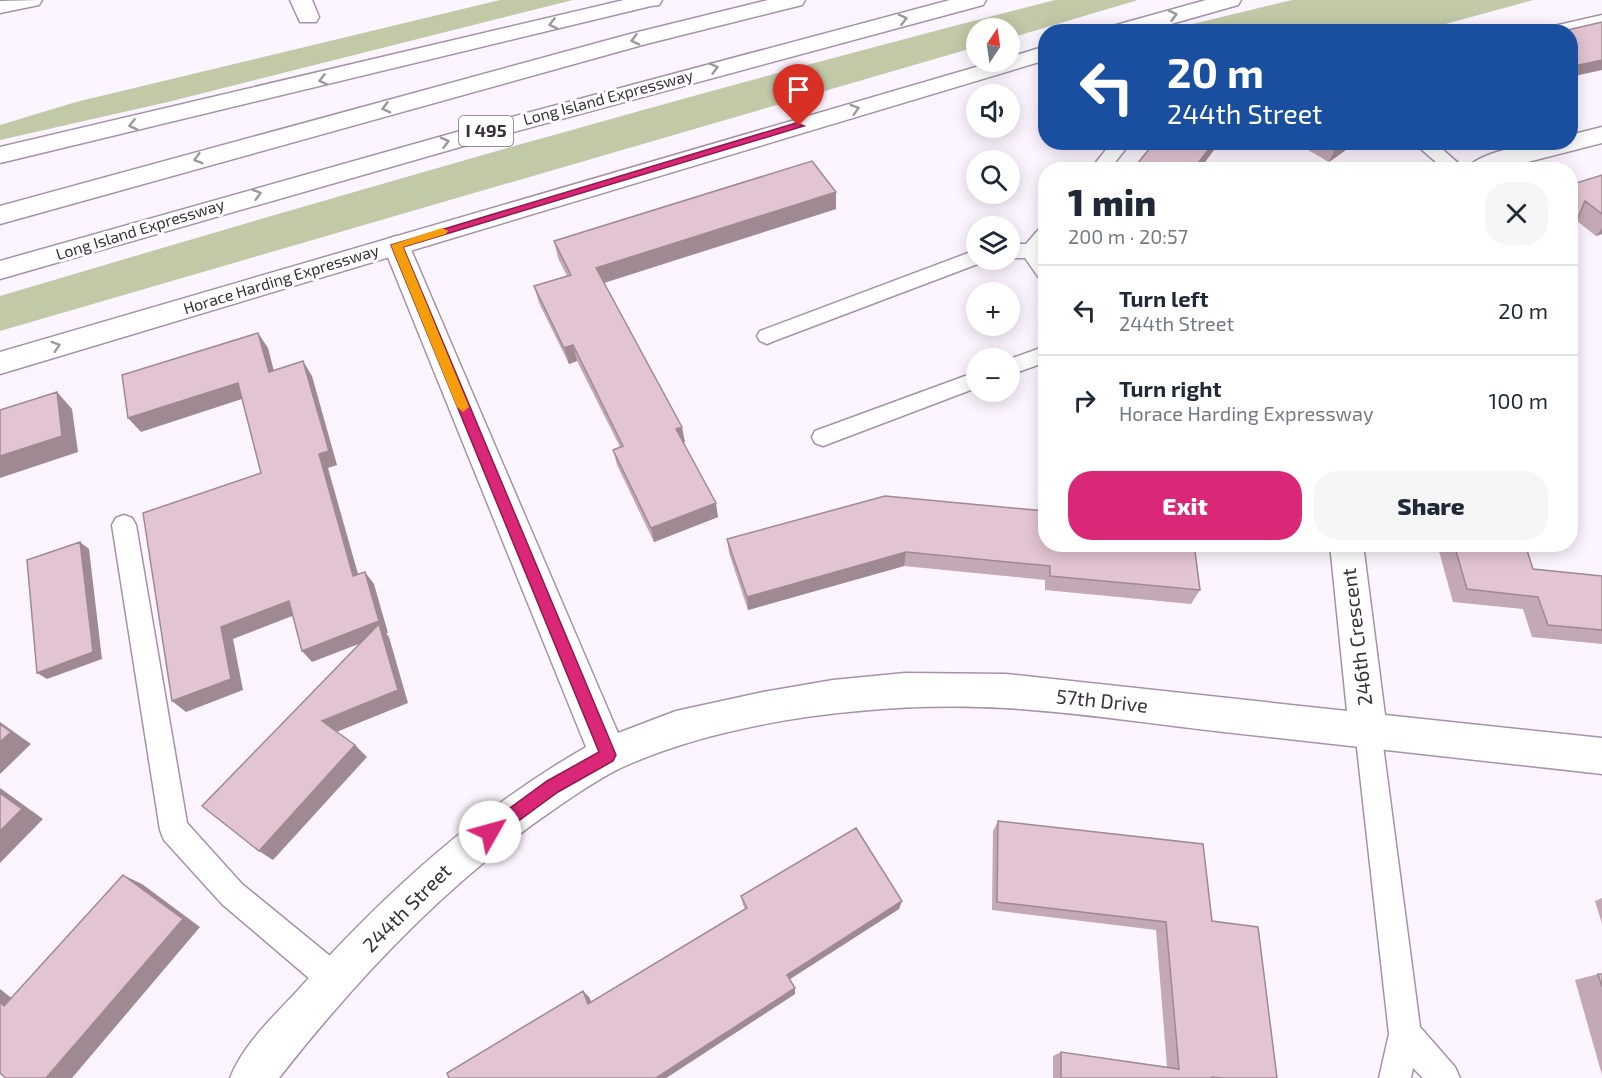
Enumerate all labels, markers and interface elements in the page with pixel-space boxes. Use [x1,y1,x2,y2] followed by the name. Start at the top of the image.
[1168,10,1178,23] one-way arrow
[897,14,908,26] one-way arrow
[548,16,558,29] one-way arrow
[966,18,1020,72] north arrow
[966,18,1020,402] map controls
[631,33,641,45] one-way arrow
[1167,46,1264,96] text: 20 m
[1068,48,1146,126] icon: left
[709,63,719,76] one-way arrow
[773,64,824,126] pin
[521,65,695,128] street label: Long Island Expressway
[318,72,328,85] one-way arrow
[782,73,815,106] icon: arrive
[966,84,1020,138] button: sound
[1167,97,1322,129] text: 244th Street
[382,100,392,113] one-way arrow
[849,104,860,116] one-way arrow
[459,116,513,146] road number: I 495
[128,117,138,130] one-way arrow
[439,137,450,149] one-way arrow
[966,150,1020,204] button: search
[194,152,204,164] one-way arrow
[1068,180,1156,223] text: 1 min
[1485,182,1548,245] button: close
[252,189,262,201] one-way arrow
[53,194,227,263] street label: Long Island Expressway
[966,216,1020,270] button: layers
[1068,224,1188,248] text: 200 m · 20:57
[181,240,381,317] street label: Horace Harding Expressway
[966,282,1020,336] button: +
[1119,285,1208,311] text: Turn left
[1068,294,1101,327] icon: left
[1498,297,1548,323] text: 20 m
[1119,311,1234,335] text: 244th Street
[50,341,61,353] one-way arrow
[966,348,1020,402] button: −
[1119,375,1221,401] text: Turn right
[1068,384,1101,417] icon: right
[1489,387,1548,413] text: 100 m
[1119,401,1374,425] text: Horace Harding Expressway
[1068,471,1302,540] button: Exit
[1314,471,1548,540] button: Share
[1336,567,1376,707] street label: 246th Crescent
[1055,683,1149,717] street label: 57th Drive
[458,800,522,864] position arrow
[357,858,456,956] street label: 244th Street

